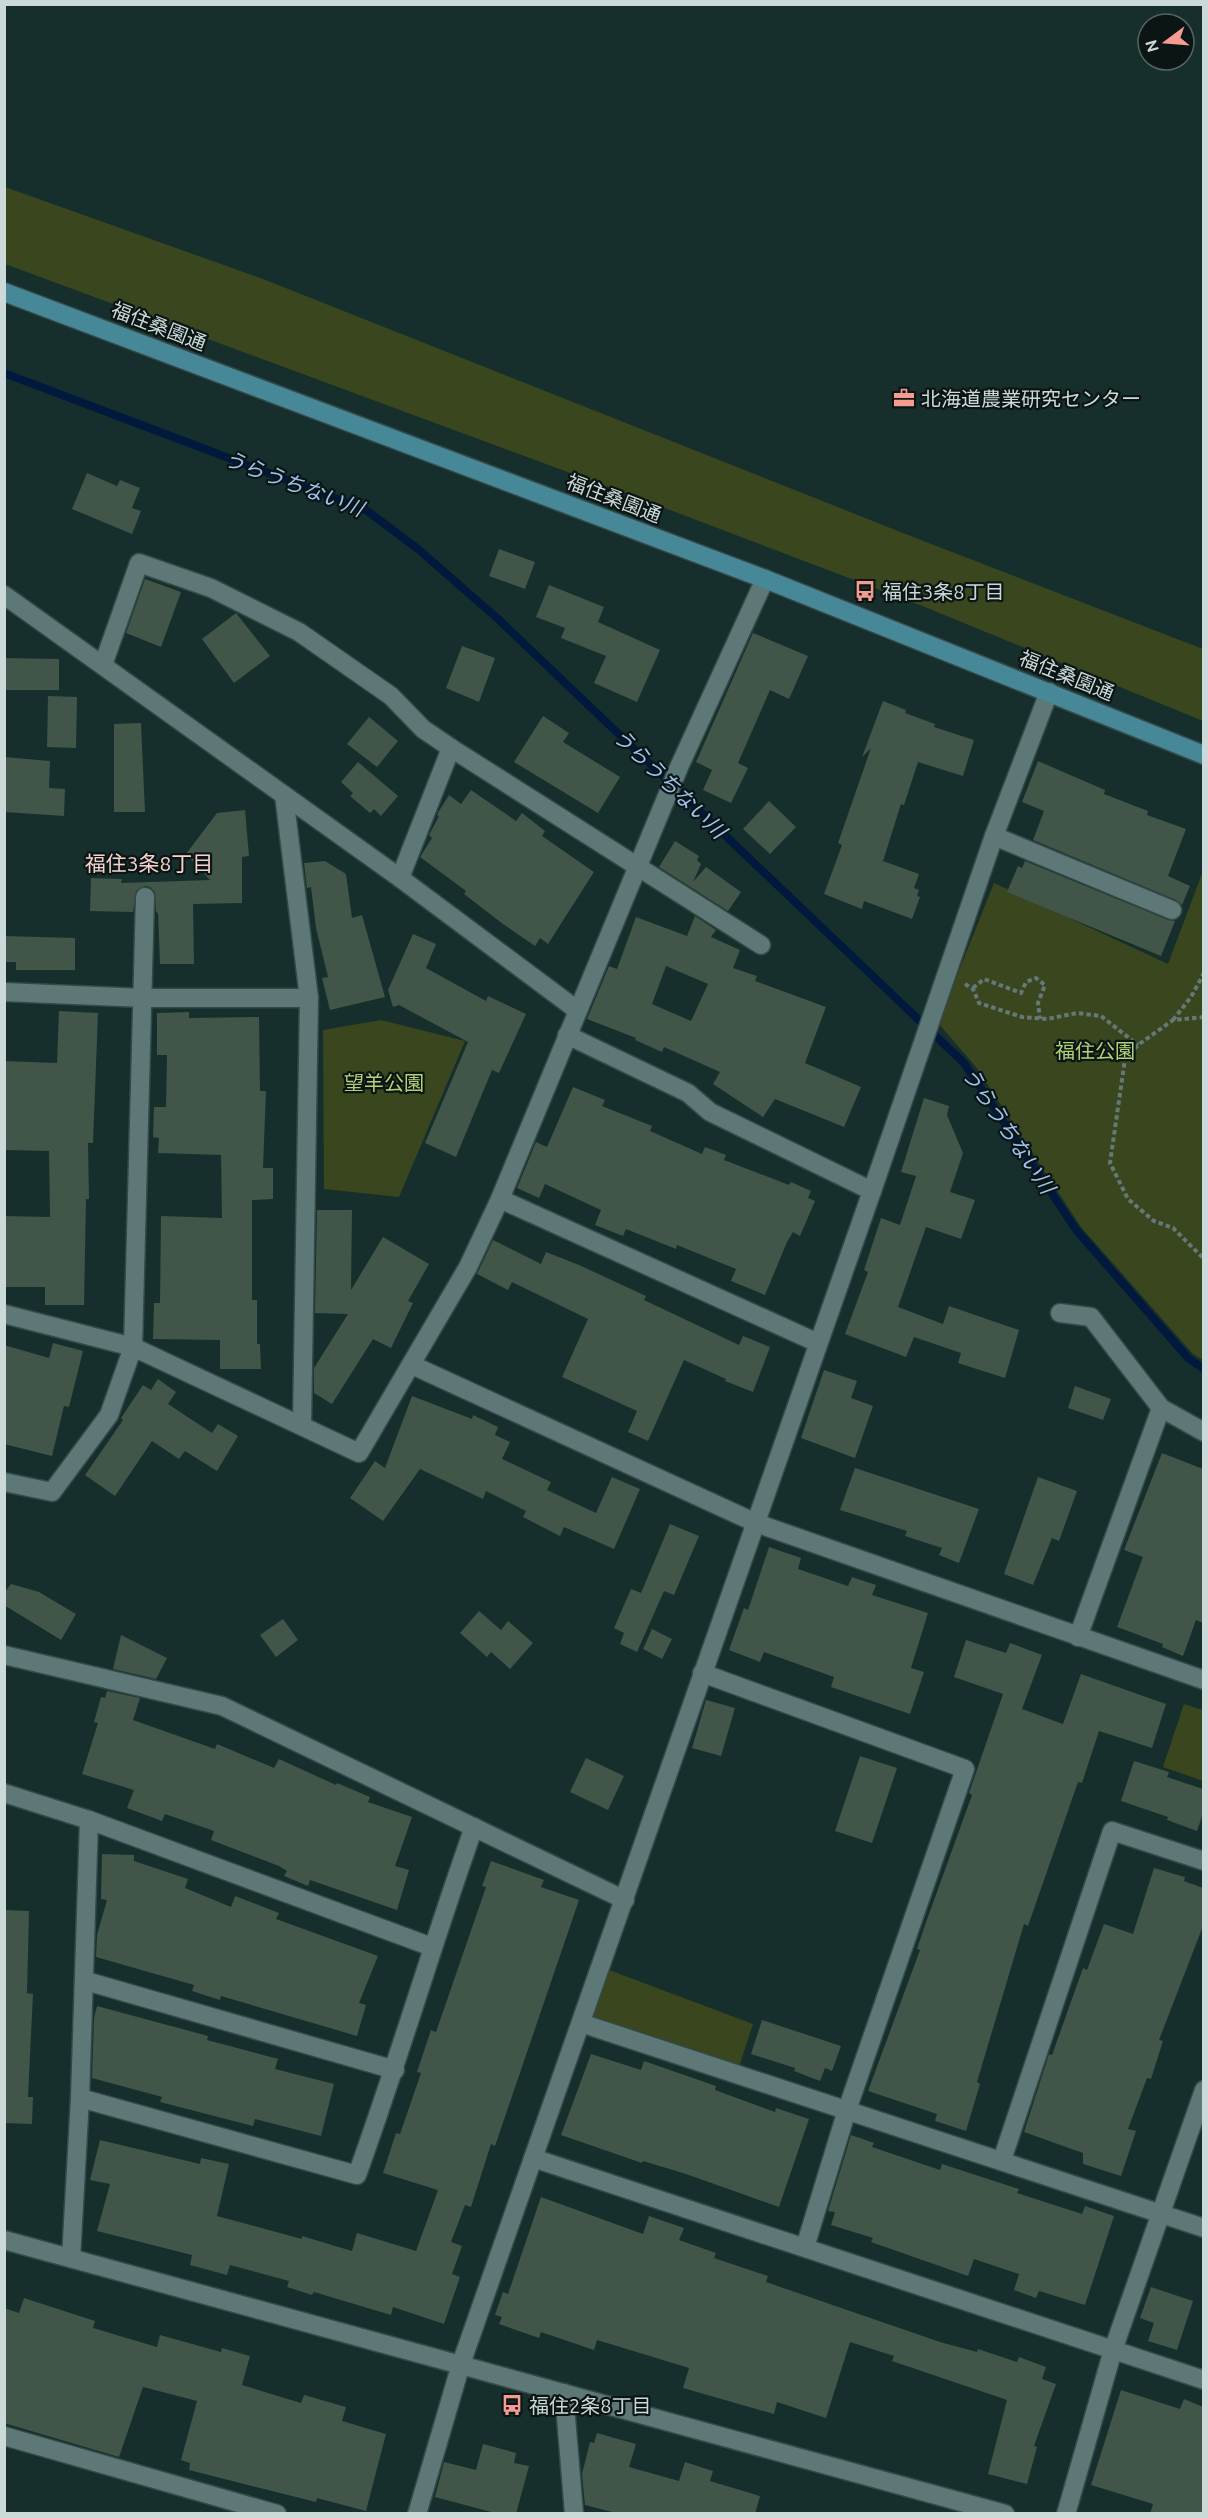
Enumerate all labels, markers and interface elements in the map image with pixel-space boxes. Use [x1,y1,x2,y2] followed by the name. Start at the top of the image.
[1136,12,1196,72] north arrow
[1141,38,1162,54] text: N
[108,297,210,355] street label: 福住桑園通
[892,386,916,410] office icon: 北海道農業研究センター
[921,387,1141,410] place label: 北海道農業研究センター
[221,445,369,521] water label: うらうちない川
[563,469,665,527] street label: 福住桑園通
[853,579,877,603] bus stop icon: 福住3条8丁目
[882,580,1005,603] place label: 福住3条8丁目
[1016,646,1118,704] street label: 福住桑園通
[609,723,733,844] water label: うらうちない川
[85,851,213,875] district label: 福住3条8丁目
[1055,1039,1135,1062] park label: 福住公園
[958,1062,1061,1199] water label: うらうちない川
[344,1071,424,1094] park label: 望羊公園
[500,2393,524,2417] bus stop icon: 福住2条8丁目
[529,2394,652,2417] place label: 福住2条8丁目

